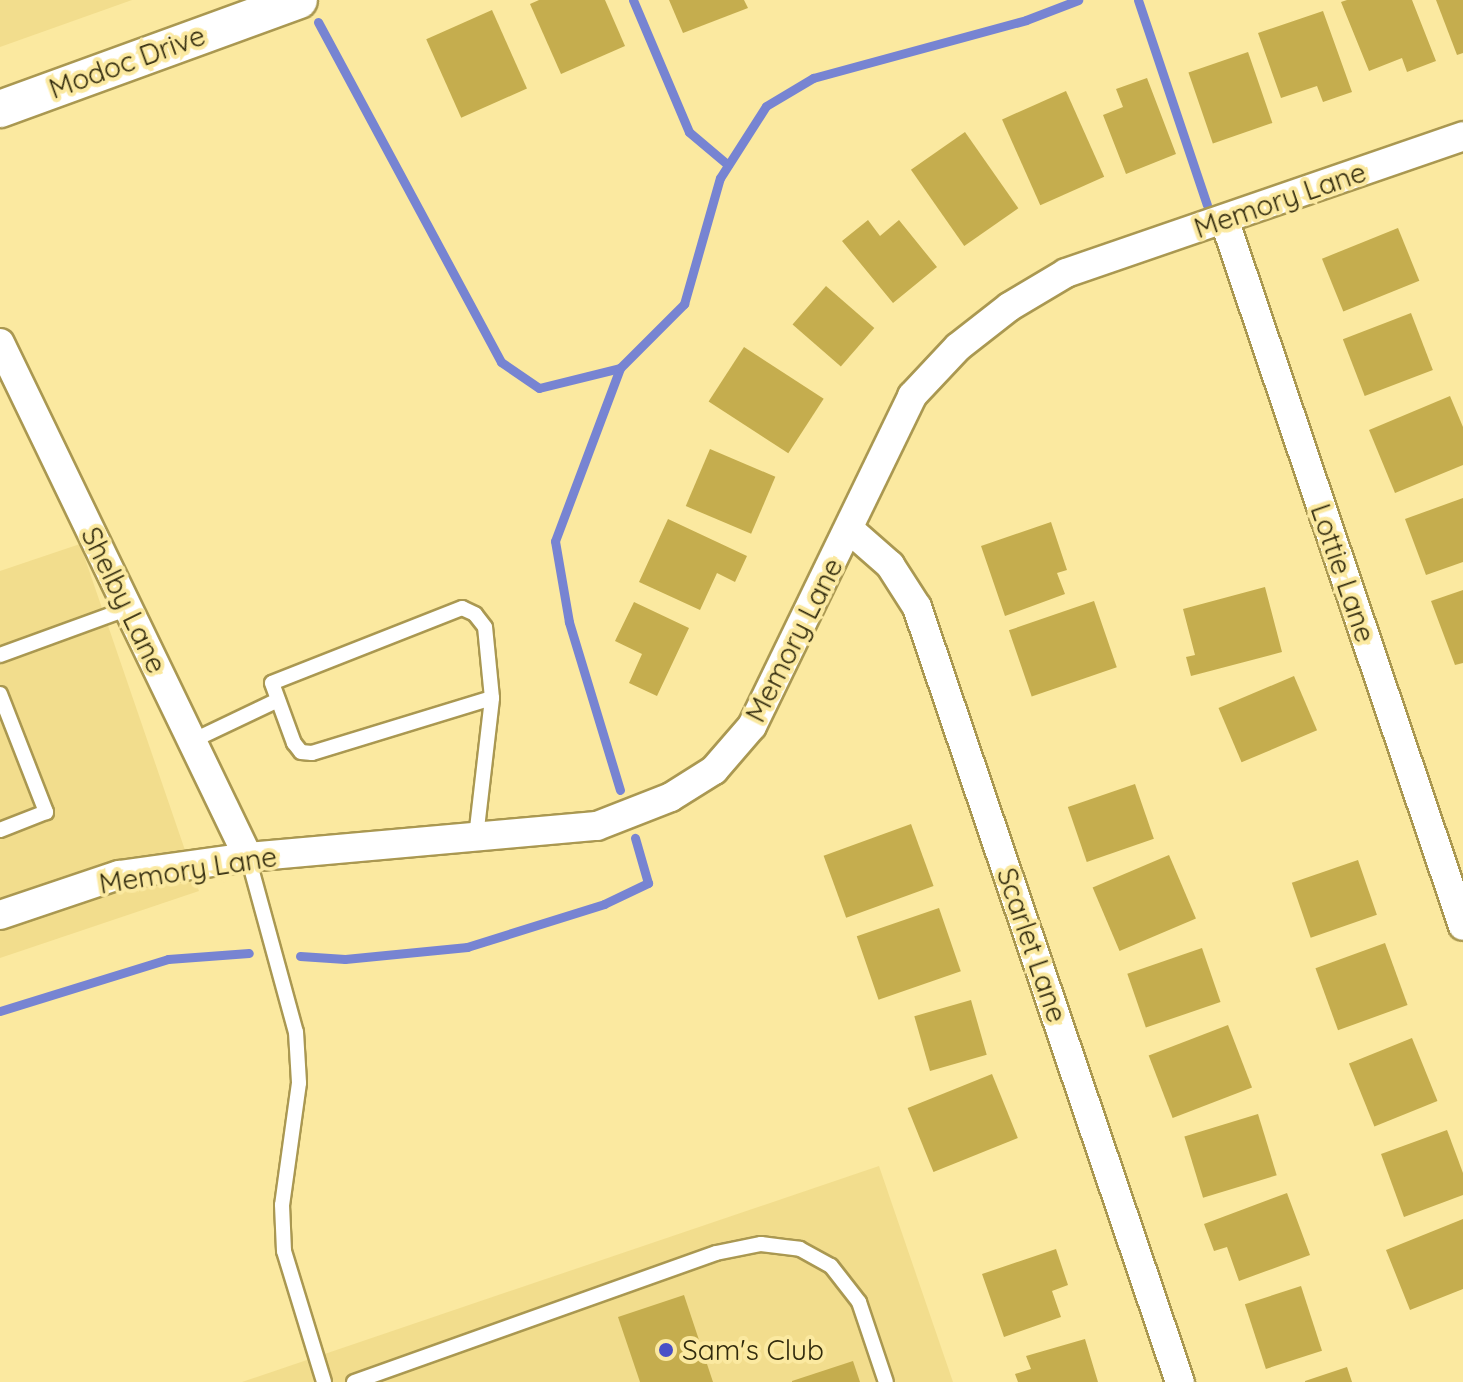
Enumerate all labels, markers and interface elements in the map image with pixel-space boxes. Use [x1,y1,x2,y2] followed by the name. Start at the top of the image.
[44,18,210,106] street label: Modoc Drive
[1190,155,1370,245] street label: Memory Lane
[1304,499,1382,647] street label: Lottie Lane
[74,522,174,678] street label: Shelby Lane
[738,552,850,728] street label: Memory Lane
[97,839,279,901] street label: Memory Lane
[990,863,1074,1027] street label: Scarlet Lane
[682,1333,824,1367] place label: Sam's Club
[657,1341,675,1359] marker: Sam's Club

